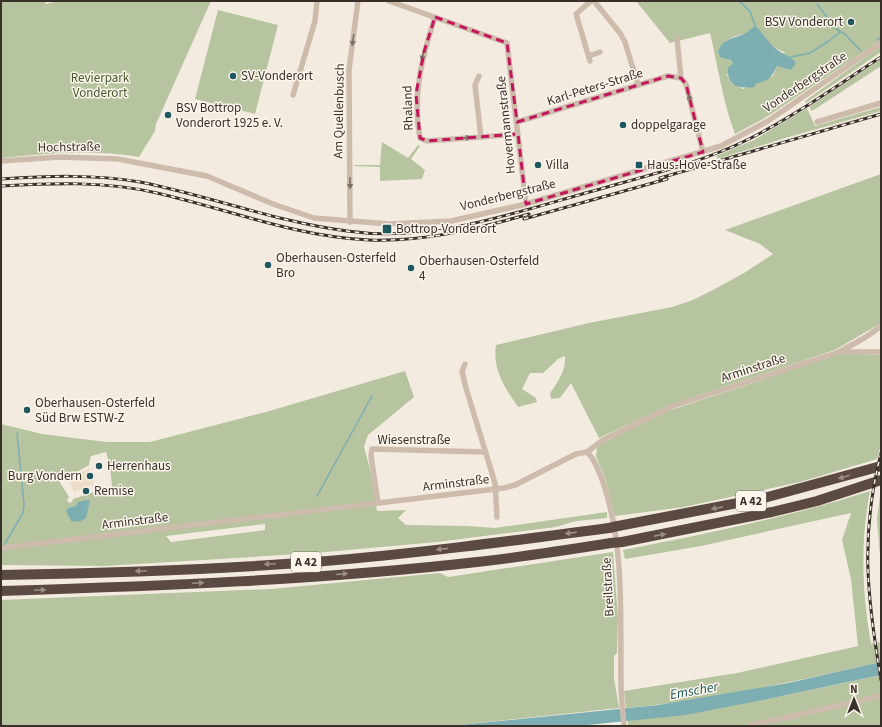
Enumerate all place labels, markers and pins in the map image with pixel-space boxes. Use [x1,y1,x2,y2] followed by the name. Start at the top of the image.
[765,13,844,31] place label: BSV Vonderort
[846,17,856,27] marker: BSV Vonderort
[241,67,313,85] place label: SV-Vonderort
[228,71,238,81] marker: SV-Vonderort
[176,99,283,132] place label: BSV Bottrop Vonderort 1925 e. V.
[163,110,173,120] marker: BSV Bottrop Vonderort 1925 e. V.
[631,116,706,134] place label: doppelgarage
[618,120,628,130] marker: doppelgarage
[546,156,569,174] place label: Villa
[647,156,746,174] place label: Haus-Hove-Straße
[533,160,543,170] marker: Villa
[634,160,644,170] marker: Haus-Hove-Straße
[396,220,497,238] place label: Bottrop-Vonderort
[381,223,393,235] marker: Bottrop-Vonderort
[276,249,396,282] place label: Oberhausen-Osterfeld Bro
[419,252,539,285] place label: Oberhausen-Osterfeld 4
[263,260,273,270] marker: Oberhausen-Osterfeld Bro
[406,263,416,273] marker: Oberhausen-Osterfeld 4
[35,394,155,427] place label: Oberhausen-Osterfeld Süd Brw ESTW-Z
[22,405,32,415] marker: Oberhausen-Osterfeld Süd Brw ESTW-Z
[107,457,171,475] place label: Herrenhaus
[94,461,104,471] marker: Herrenhaus
[8,467,82,485] place label: Burg Vondern
[85,471,95,481] marker: Burg Vondern
[94,482,134,500] place label: Remise
[81,486,91,496] marker: Remise

